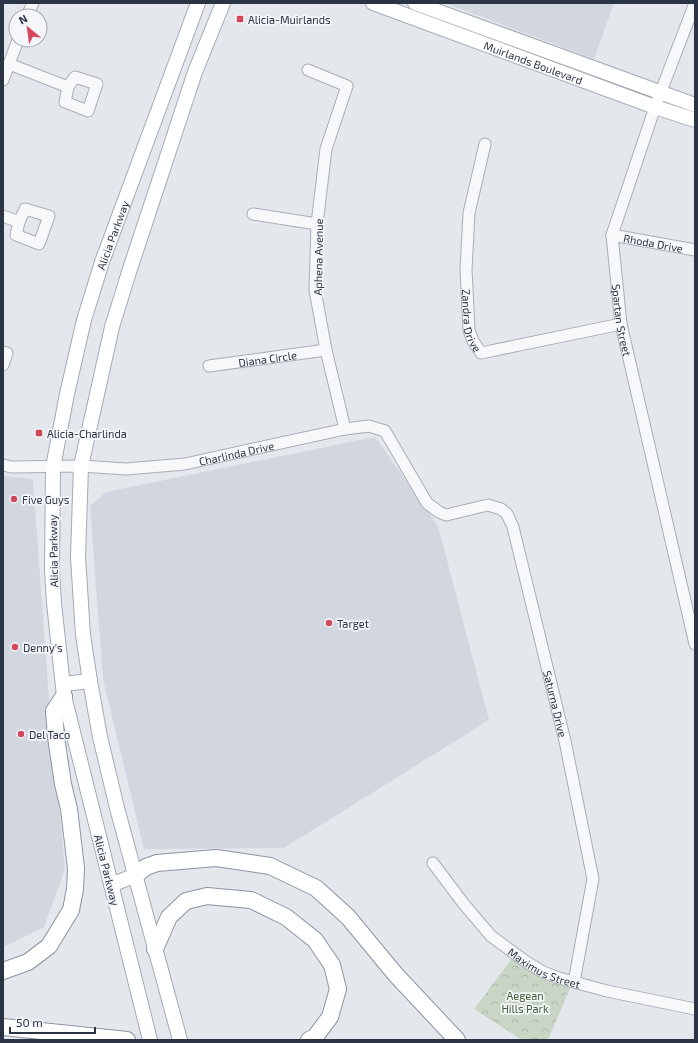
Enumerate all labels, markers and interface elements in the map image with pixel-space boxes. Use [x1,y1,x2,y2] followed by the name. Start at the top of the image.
[8,8,48,48] north arrow
[16,11,30,26] text: N
[248,13,331,26] place label: Alicia-Muirlands
[235,14,245,24] marker: Alicia-Muirlands
[482,38,585,86] street label: Muirlands Boulevard
[94,198,131,271] street label: Alicia Parkway
[311,218,325,296] street label: Aphena Avenue
[622,231,684,254] street label: Rhoda Drive
[610,283,635,357] street label: Spartan Street
[460,289,485,354] street label: Zandra Drive
[237,348,298,368] street label: Diana Circle
[47,427,127,440] place label: Alicia-Charlinda
[34,428,44,438] marker: Alicia-Charlinda
[197,438,275,467] street label: Charlinda Drive
[22,493,70,506] place label: Five Guys
[9,494,19,504] marker: Five Guys
[46,514,60,588] street label: Alicia Parkway
[337,617,369,630] place label: Target
[324,618,334,628] marker: Target
[23,641,63,654] place label: Denny's
[10,642,20,652] marker: Denny's
[542,669,570,738] street label: Saturna Drive
[29,728,70,741] place label: Del Taco
[16,729,26,739] marker: Del Taco
[92,833,122,907] street label: Alicia Parkway
[506,945,582,990] street label: Maximus Street
[501,989,549,1015] park label: Aegean Hills Park
[10,1009,95,1035] scale bar
[16,1015,43,1029] text: 50 m

